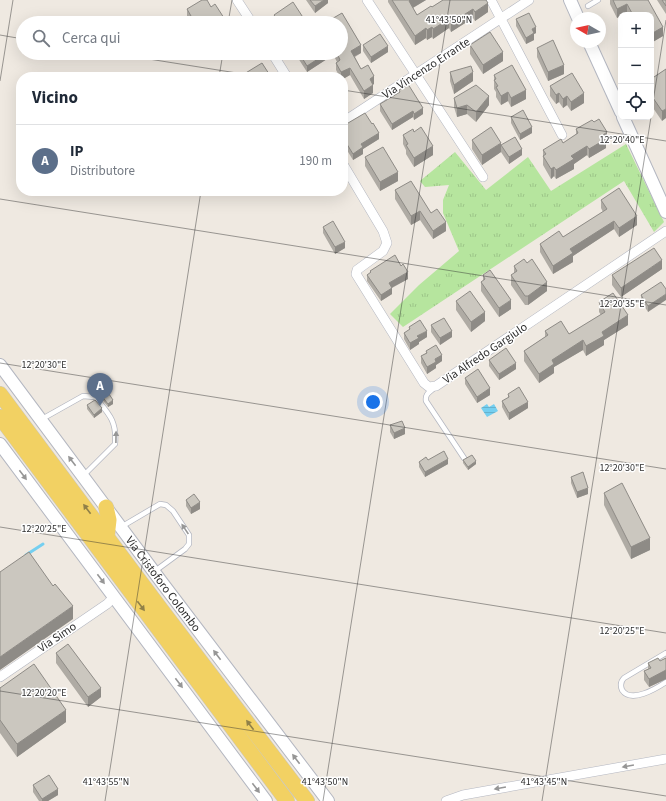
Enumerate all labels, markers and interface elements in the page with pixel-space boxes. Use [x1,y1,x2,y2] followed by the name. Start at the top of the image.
[570,12,606,48] north arrow
[618,12,654,120] map controls
[618,12,654,48] button: +
[426,13,472,27] text: 41°43'50"N
[16,16,348,60] search box
[30,27,52,49] icon: search
[62,28,121,49] text: Cerca qui
[379,34,474,103] street label: Via Vincenzo Errante
[618,48,654,84] button: −
[618,84,654,120] button: locate
[32,86,78,110] text: Vicino
[599,133,645,147] text: 12°20'40"E
[70,141,83,162] text: IP
[41,152,49,170] text: A
[299,152,332,170] text: 190 m
[70,162,135,180] text: Distributore
[599,297,645,311] text: 12°20'35"E
[440,319,531,388] street label: Via Alfredo Gargiulo
[21,358,67,372] text: 12°20'30"E
[87,373,113,406] pin: A
[363,392,383,412] your location
[112,430,119,443] one-way arrow
[68,456,76,467] one-way arrow
[599,461,645,475] text: 12°20'30"E
[19,469,27,480] one-way arrow
[82,504,91,515] one-way arrow
[21,522,67,536] text: 12°20'25"E
[181,523,189,534] one-way arrow
[121,533,204,636] street label: Via Cristoforo Colombo
[97,574,105,584] one-way arrow
[136,600,145,611] one-way arrow
[35,618,80,657] street label: Via Simo
[599,624,645,638] text: 12°20'25"E
[213,650,221,661] one-way arrow
[174,678,183,689] one-way arrow
[21,686,67,700] text: 12°20'20"E
[245,720,254,731] one-way arrow
[291,753,300,764] one-way arrow
[622,763,634,769] one-way arrow
[83,775,129,789] text: 41°43'55"N
[302,775,348,789] text: 41°43'50"N
[521,775,567,789] text: 41°43'45"N
[252,782,260,793] one-way arrow
[493,786,506,792] one-way arrow

